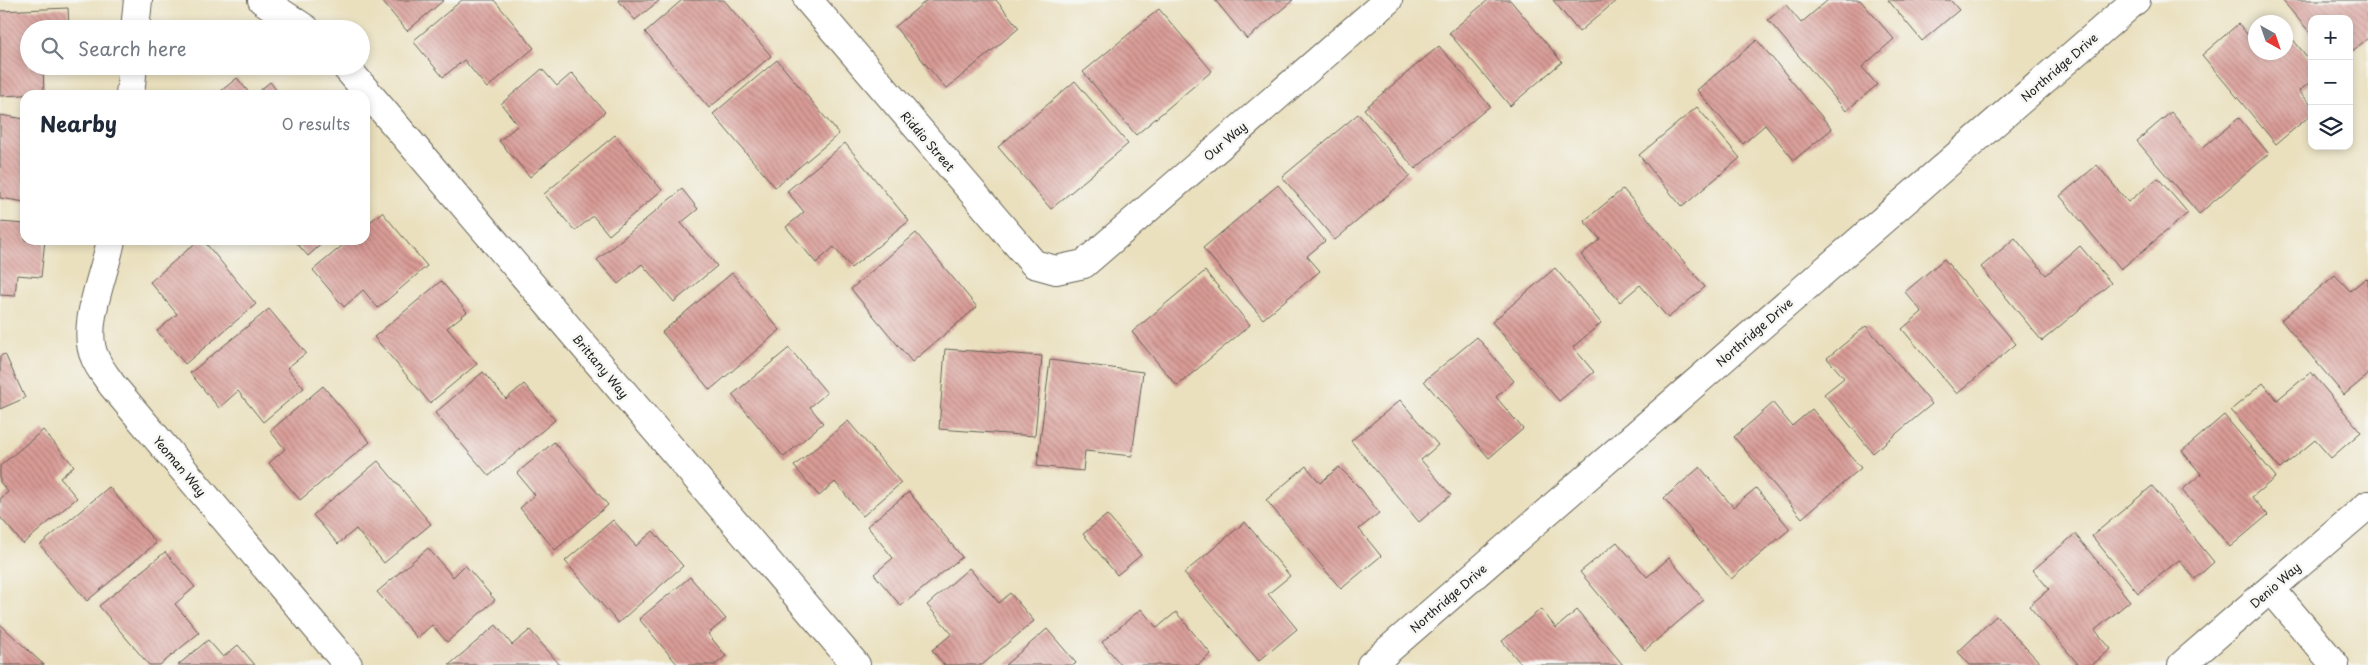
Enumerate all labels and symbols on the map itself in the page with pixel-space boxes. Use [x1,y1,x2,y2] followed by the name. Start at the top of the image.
[2248,15,2293,60] north arrow
[2017,28,2101,106] street label: Northridge Drive
[897,107,959,175] street label: Riddio Street
[1199,117,1251,165] street label: Our Way
[1712,293,1796,371] street label: Northridge Drive
[569,330,633,402] street label: Brittany Way
[149,432,211,500] street label: Yeoman Way
[2246,558,2304,612] street label: Denio Way
[1406,559,1490,637] street label: Northridge Drive

